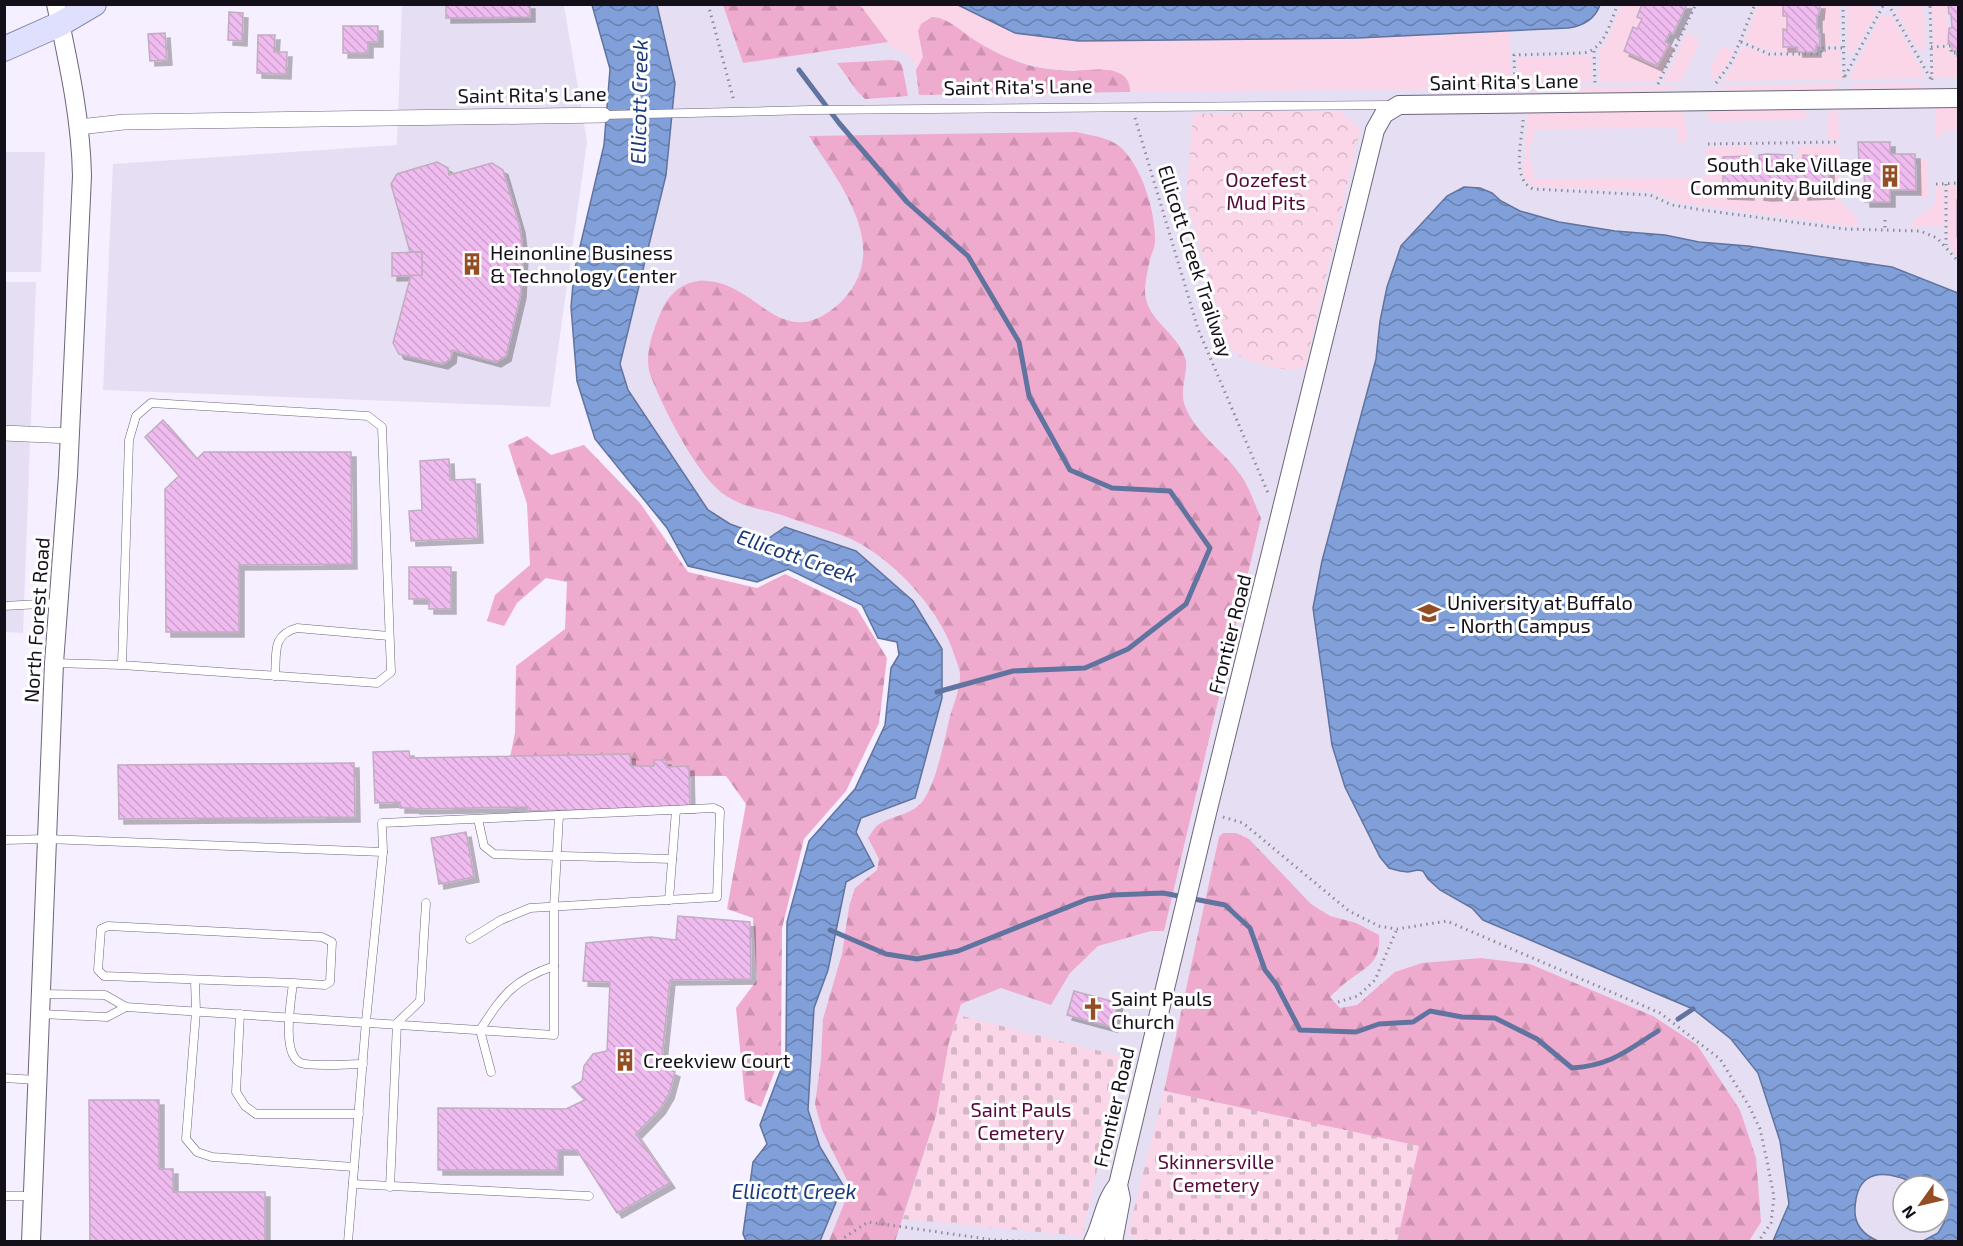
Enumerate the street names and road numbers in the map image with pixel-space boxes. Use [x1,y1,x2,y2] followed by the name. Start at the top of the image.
[1429,68,1579,94] street label: Saint Rita's Lane
[943,73,1093,99] street label: Saint Rita's Lane
[457,81,607,107] street label: Saint Rita's Lane
[1154,162,1239,361] street label: Ellicott Creek Trailway
[18,536,54,704] street label: North Forest Road
[1203,572,1255,696] street label: Frontier Road
[1088,1045,1138,1169] street label: Frontier Road

